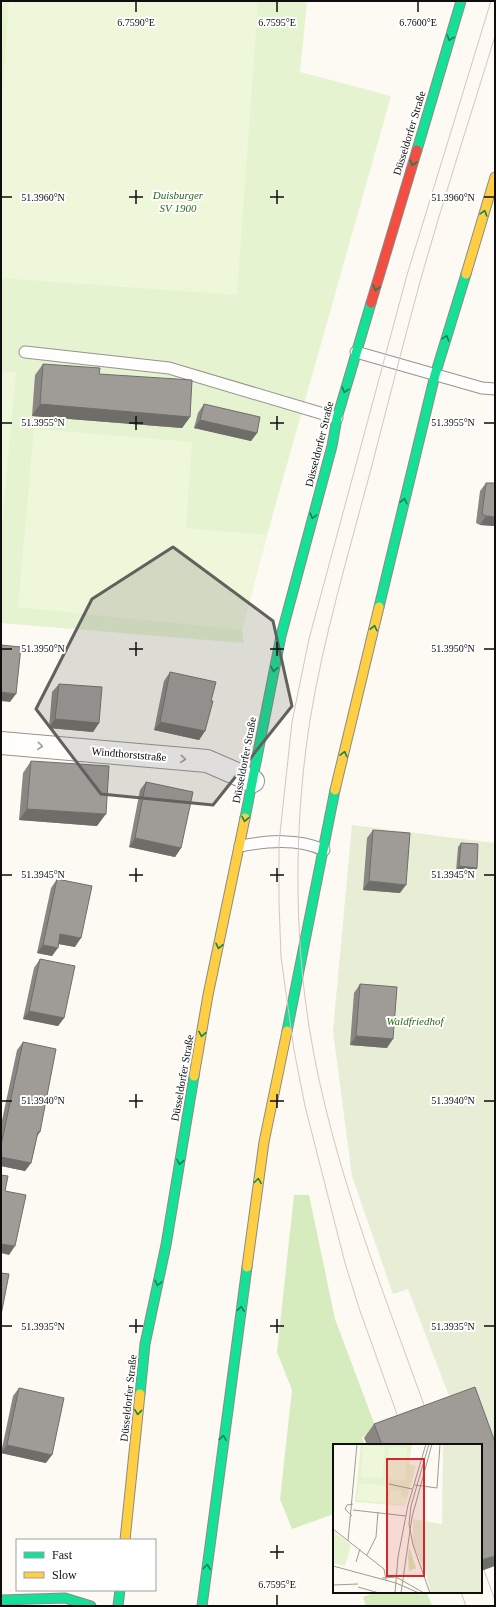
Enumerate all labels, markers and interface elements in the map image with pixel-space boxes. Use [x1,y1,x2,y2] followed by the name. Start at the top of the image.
[117,17,155,28] text: 6.7590°E
[258,17,296,28] text: 6.7595°E
[399,17,437,28] text: 6.7600°E
[446,35,455,42] one-way arrow
[390,89,428,177] street label: Düsseldorfer Straße
[409,159,418,166] one-way arrow
[152,189,204,214] park label: Duisburger SV 1900
[21,192,65,203] text: 51.3960°N
[431,192,475,203] text: 51.3960°N
[479,210,488,217] one-way arrow
[372,284,381,291] one-way arrow
[441,334,450,341] one-way arrow
[341,386,350,393] one-way arrow
[303,400,335,488] street label: Düsseldorfer Straße
[21,417,65,428] text: 51.3955°N
[431,417,475,428] text: 51.3955°N
[399,498,408,505] one-way arrow
[309,512,318,519] one-way arrow
[370,625,378,631] one-way arrow
[21,643,65,654] text: 51.3950°N
[431,643,475,654] text: 51.3950°N
[271,666,279,672] one-way arrow
[230,716,258,804] street label: Düsseldorfer Straße
[37,742,43,751] one-way arrow
[91,745,167,763] street label: Windthorststraße
[340,751,348,758] one-way arrow
[180,754,186,763] one-way arrow
[241,816,250,822] one-way arrow
[21,869,65,880] text: 51.3945°N
[431,869,475,880] text: 51.3945°N
[215,943,223,949] one-way arrow
[386,1015,445,1027] park label: Waldfriedhof
[198,1031,207,1037] one-way arrow
[168,1034,196,1122] street label: Düsseldorfer Straße
[21,1095,65,1106] text: 51.3940°N
[431,1095,475,1106] text: 51.3940°N
[176,1159,185,1165] one-way arrow
[254,1178,263,1184] one-way arrow
[155,1280,163,1286] one-way arrow
[236,1306,245,1313] one-way arrow
[21,1321,65,1332] text: 51.3935°N
[431,1321,475,1332] text: 51.3935°N
[117,1354,139,1442] street label: Düsseldorfer Straße
[134,1409,143,1415] one-way arrow
[219,1435,228,1441] one-way arrow
[333,1444,482,1593] inset map
[16,1539,156,1591] legend
[52,1548,73,1562] text: Fast
[203,1564,212,1570] one-way arrow
[52,1568,77,1582] text: Slow
[258,1579,296,1590] text: 6.7595°E

